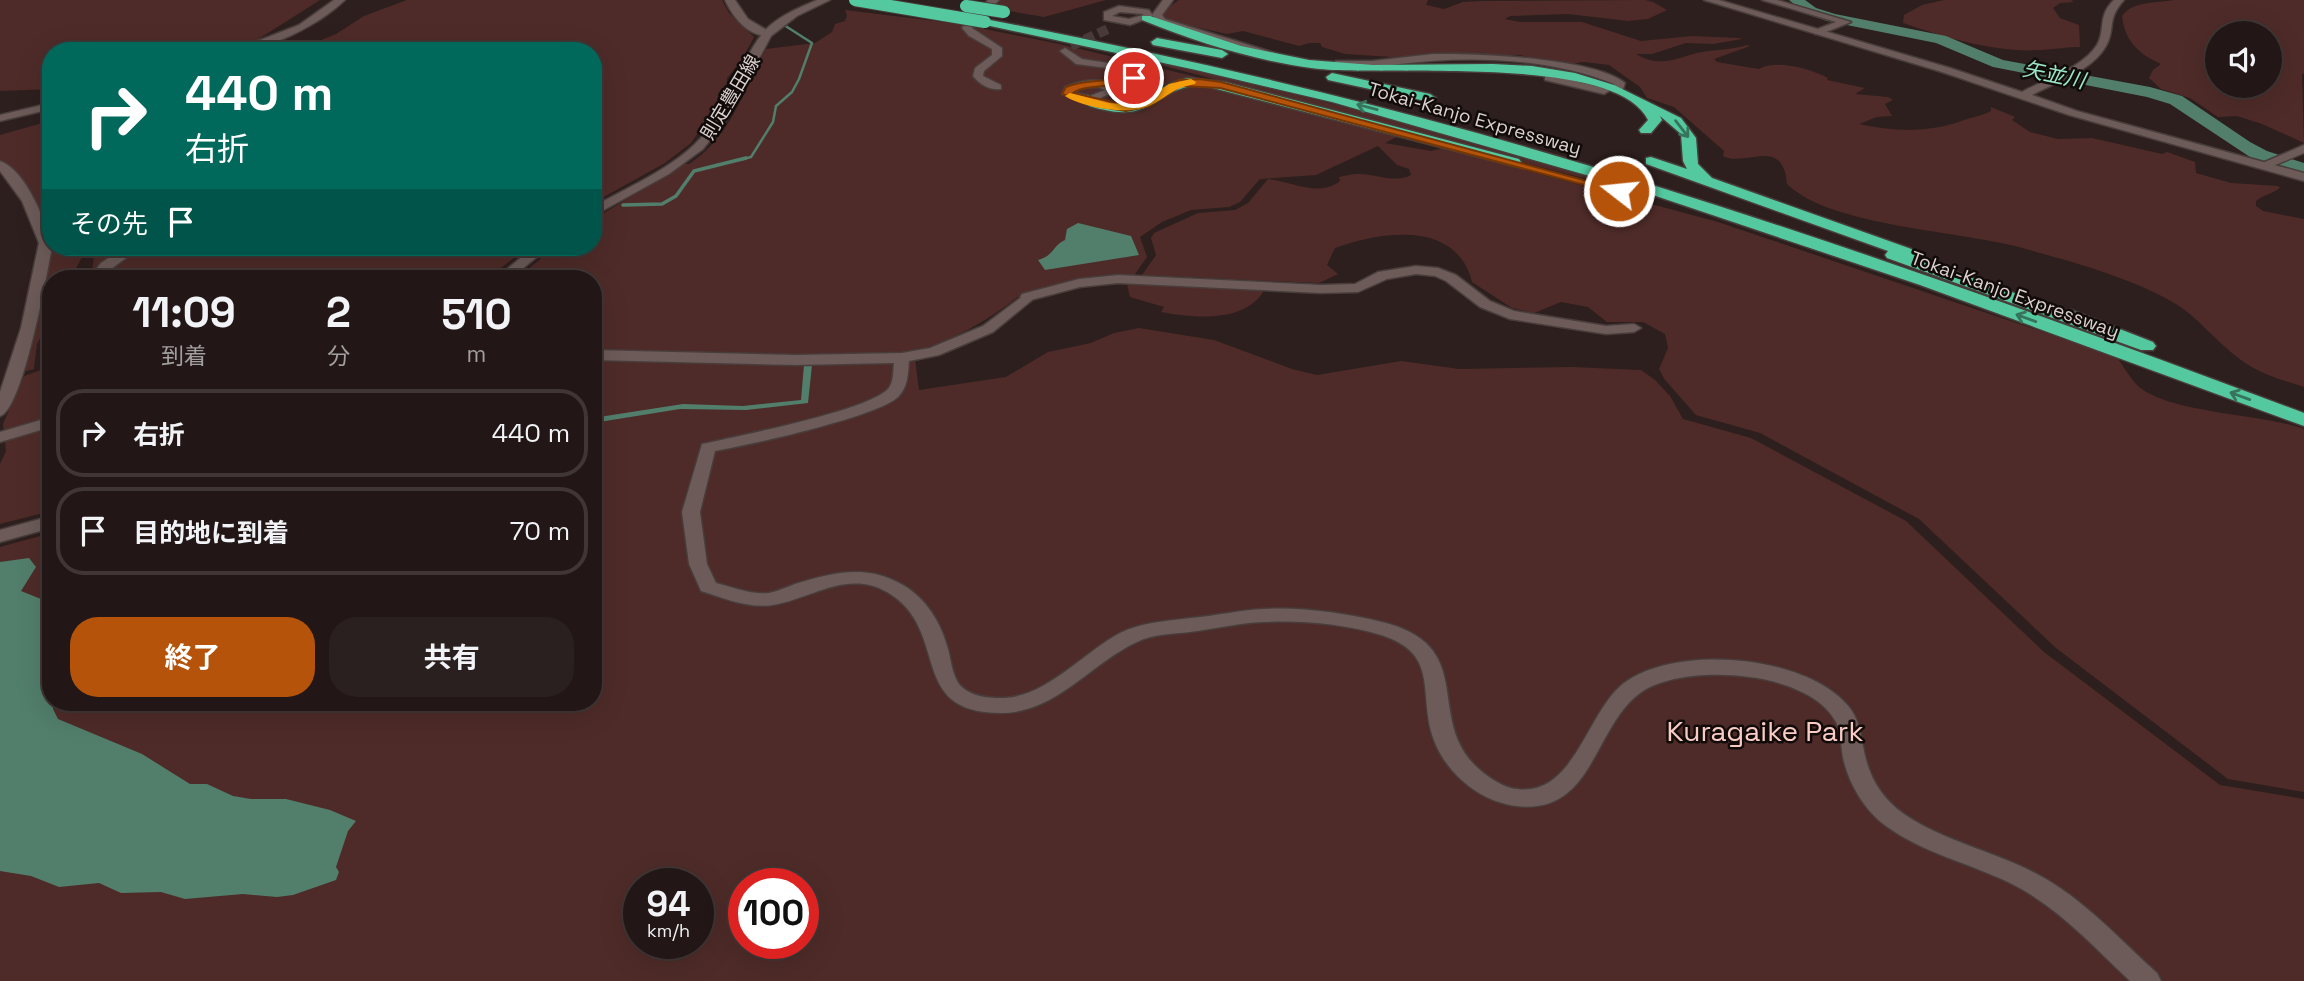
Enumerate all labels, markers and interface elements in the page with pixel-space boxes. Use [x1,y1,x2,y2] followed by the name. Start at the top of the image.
[2205,21,2282,98] map controls
[2205,21,2282,98] button: sound
[1104,48,1164,108] pin
[695,50,766,144] street label: 則定豊田線
[2020,55,2090,95] water label: 矢並川
[1115,59,1153,97] icon: arrive
[185,62,333,124] text: 440 m
[70,70,161,161] icon: right
[1366,76,1584,161] street label: Tokai-Kanjo Expressway
[1356,100,1378,113] one-way arrow
[1674,119,1689,138] one-way arrow
[185,129,249,169] text: 右折
[1582,154,1656,228] position arrow
[162,203,200,241] icon: arrive
[70,207,148,241] text: その先
[1907,245,2123,344] street label: Tokai-Kanjo Expressway
[132,286,236,339] text: 11:09
[326,286,351,339] text: 2
[441,288,512,341] text: 510
[2016,311,2038,324] one-way arrow
[467,339,486,369] text: m
[161,341,207,371] text: 到着
[327,341,350,371] text: 分
[2230,389,2252,401] one-way arrow
[74,414,112,452] icon: right
[492,416,570,450] text: 440 m
[133,418,185,452] text: 右折
[74,512,112,550] icon: arrive
[510,514,570,548] text: 70 m
[133,516,289,550] text: 目的地に到着
[70,617,315,697] button: 終了
[329,617,574,697] button: 共有
[1666,713,1864,749] park label: Kuragaike Park
[728,868,819,959] speed limit sign: 100
[647,882,690,926] text: 94
[647,919,690,942] text: km/h

